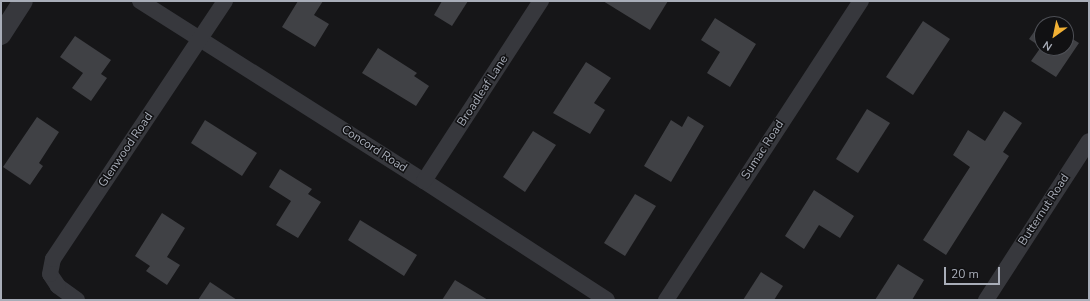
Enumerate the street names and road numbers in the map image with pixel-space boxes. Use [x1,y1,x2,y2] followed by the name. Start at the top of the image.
[455,53,511,129] street label: Broadleaf Lane
[96,110,156,190] street label: Glenwood Road
[739,118,787,182] street label: Sumac Road
[338,122,410,176] street label: Concord Road
[1016,172,1072,248] street label: Butternut Road

